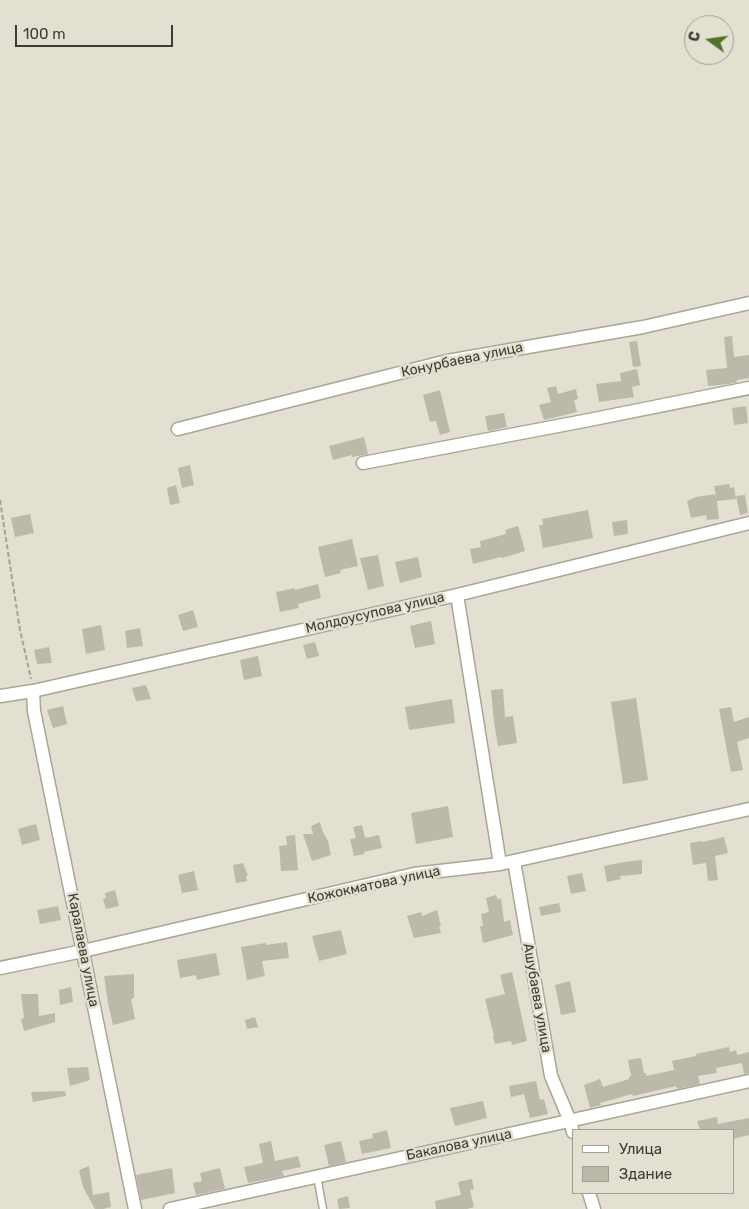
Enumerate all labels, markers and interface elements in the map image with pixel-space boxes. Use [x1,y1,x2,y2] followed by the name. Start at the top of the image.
[18,15,175,47] scale bar
[684,15,734,65] north arrow
[23,25,65,43] text: 100 m
[685,30,704,43] text: С
[400,339,524,381] street label: Конурбаева улица
[304,589,446,637] street label: Молдоусупова улица
[306,863,442,907] street label: Кожокматова улица
[64,892,102,1008] street label: Каралаева улица
[519,942,555,1054] street label: Ашубаева улица
[405,1126,513,1164] street label: Бакалова улица
[572,1129,734,1194] legend
[619,1140,662,1158] text: Улица
[619,1165,672,1183] text: Здание

